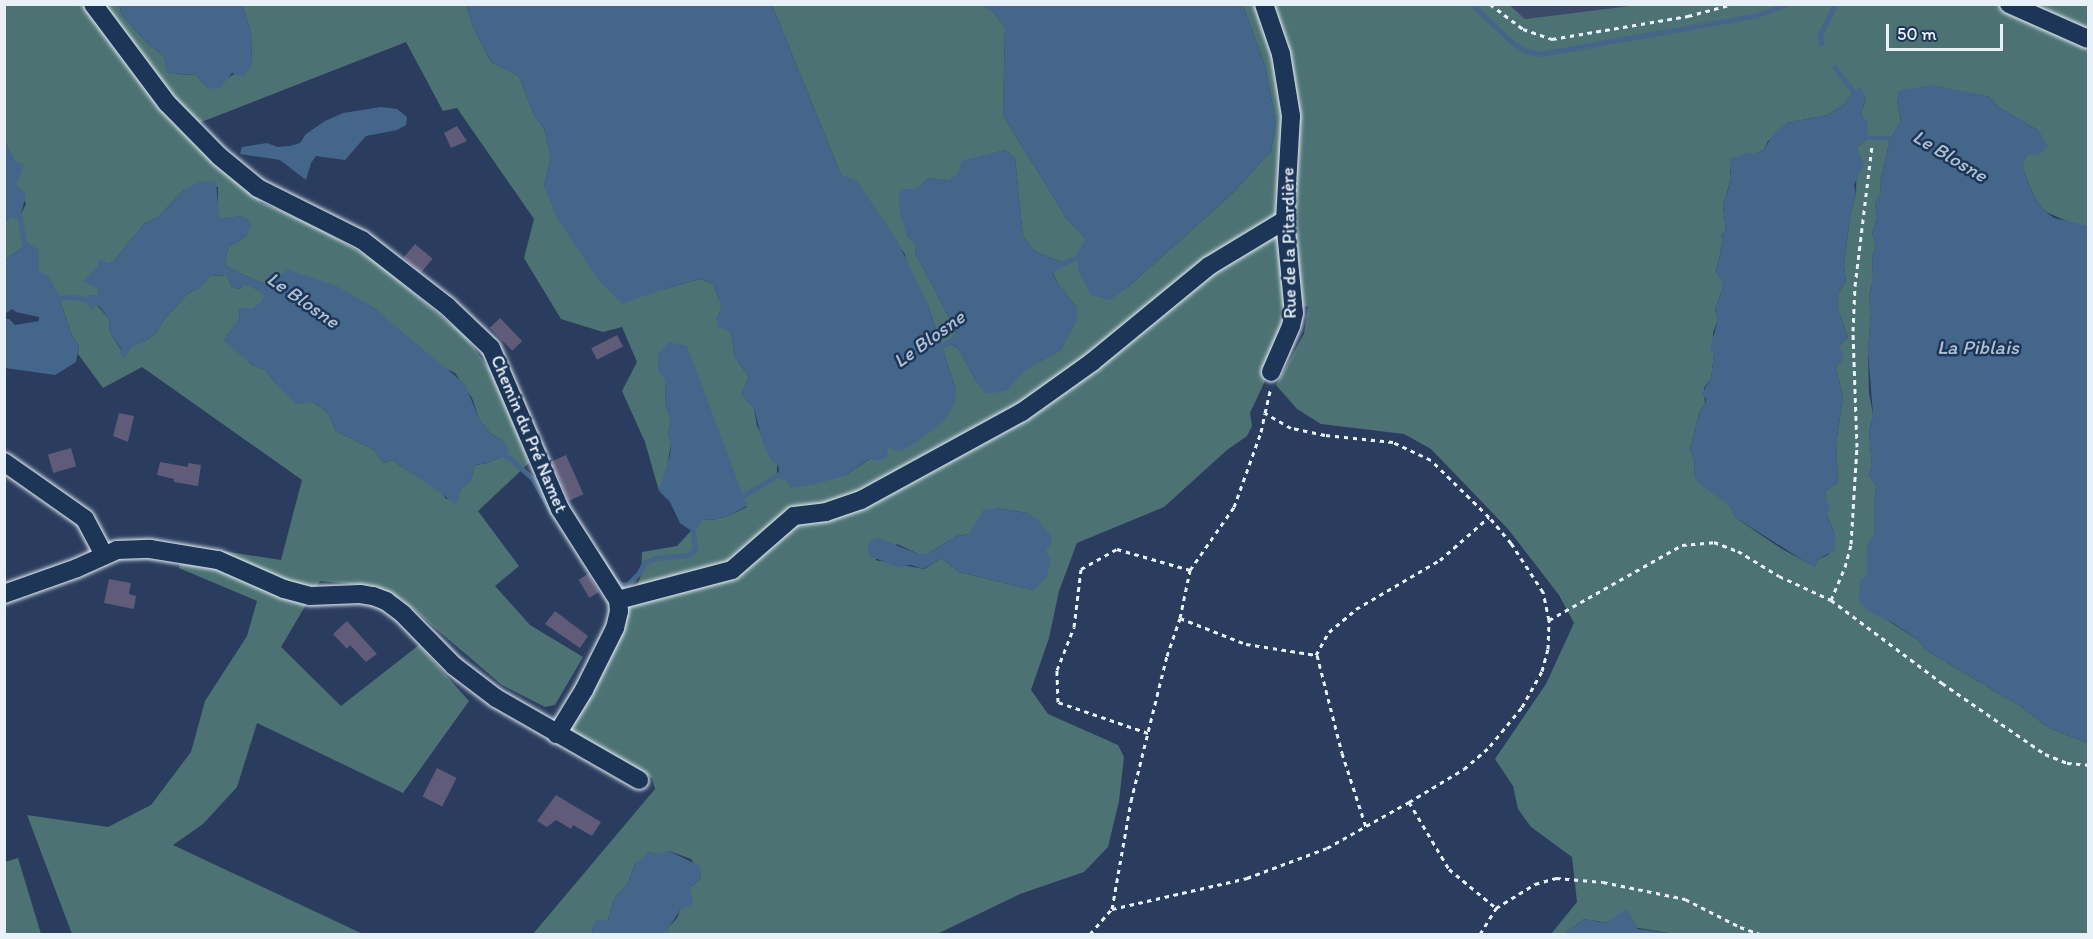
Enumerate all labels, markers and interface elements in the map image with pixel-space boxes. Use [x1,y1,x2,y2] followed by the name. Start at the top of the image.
[1889,12,2006,50] scale bar
[1897,23,1937,45] text: 50 m
[1908,124,1992,188] water label: Le Blosne
[1277,168,1301,318] street label: Rue de la Pitardière
[262,266,344,334] water label: Le Blosne
[888,305,970,373] water label: Le Blosne
[1937,335,2019,359] water label: La Piblais
[486,352,572,516] street label: Chemin du Pré Namet

